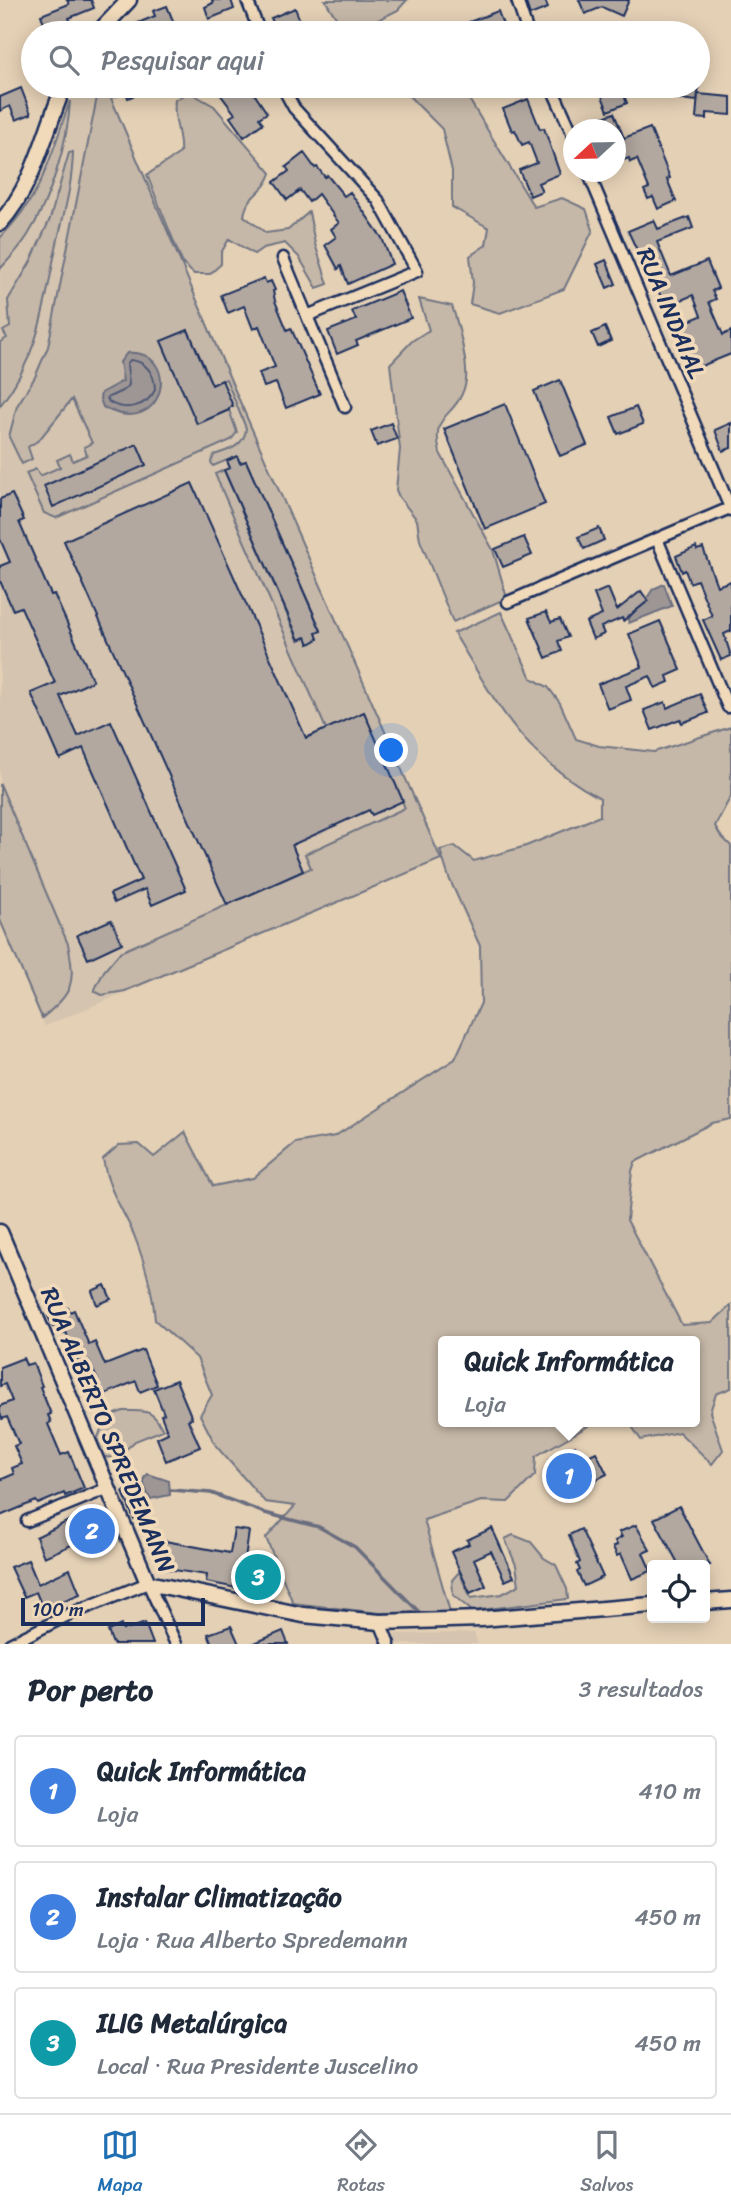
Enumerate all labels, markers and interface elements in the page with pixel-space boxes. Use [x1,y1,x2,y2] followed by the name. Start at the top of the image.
[21,21,710,98] search box
[101,37,264,83] text: Pesquisar aqui
[45,41,83,79] icon: search
[563,119,626,182] north arrow
[624,241,718,385] street label: RUA INDAIAL
[374,733,408,767] your location
[29,1280,187,1580] street label: RUA ALBERTO SPREDEMANN
[438,1336,700,1427] popup
[465,1338,673,1384] text: Quick Informática
[465,1384,506,1425] text: Loja
[546,1450,592,1502] pin: 1
[69,1505,115,1557] pin: 2
[235,1551,281,1603] pin: 3
[647,1560,710,1623] map controls
[647,1560,710,1623] button: locate
[32,1593,84,1626] text: 100 m
[21,1595,205,1627] scale bar
[28,1663,153,1717] text: Por perto
[579,1669,703,1710] text: 3 resultados
[97,1748,306,1794] text: Quick Informática
[48,1771,58,1812] text: 1
[639,1771,701,1812] text: 410 m
[97,1794,138,1835] text: Loja
[97,1874,342,1920] text: Instalar Climatização
[46,1897,60,1938] text: 2
[634,1897,701,1938] text: 450 m
[97,1920,408,1961] text: Loja · Rua Alberto Spredemann
[97,2000,287,2046] text: ILIG Metalúrgica
[47,2023,59,2064] text: 3
[634,2023,701,2064] text: 450 m
[97,2046,418,2087] text: Local · Rua Presidente Juscelino
[98,2126,142,2201] tab: Mapa
[337,2126,385,2201] tab: Rotas
[580,2126,633,2201] tab: Salvos

